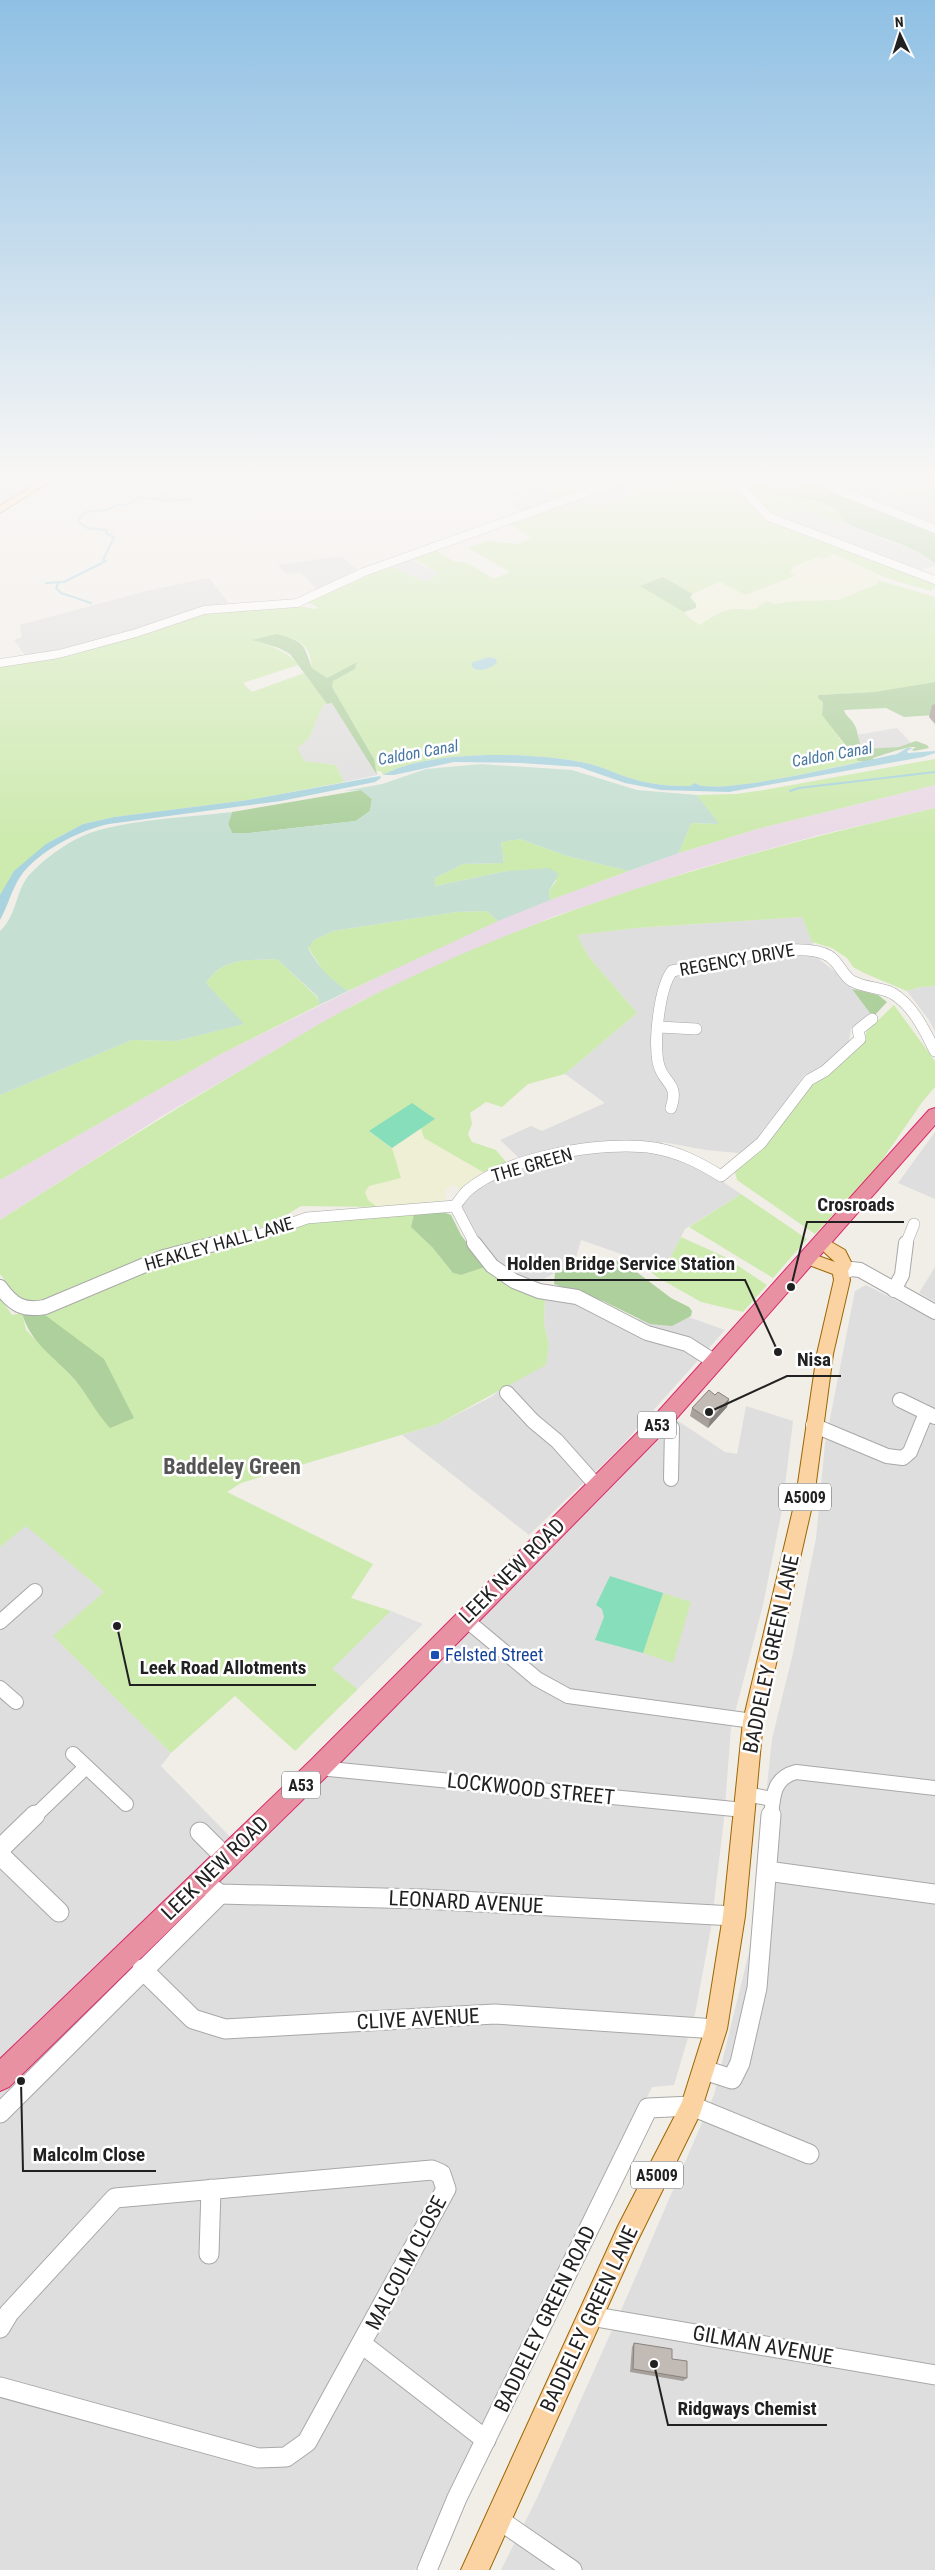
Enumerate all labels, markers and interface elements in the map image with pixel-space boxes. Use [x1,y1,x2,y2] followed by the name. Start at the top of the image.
[875,10,925,60] north arrow
[894,14,904,30] text: N
[376,736,460,769] water label: Caldon Canal
[790,738,874,771] water label: Caldon Canal
[678,939,796,980] street label: REGENCY DRIVE
[489,1143,575,1186] street label: THE GREEN
[807,1188,904,1222] callout: Crosroads
[817,1193,895,1216] text: Crosroads
[142,1212,296,1275] street label: HEAKLEY HALL LANE
[497,1246,745,1280] callout: Holden Bridge Service Station
[507,1252,735,1275] text: Holden Bridge Service Station
[787,1342,841,1376] callout: Nisa
[797,1348,831,1371] text: Nisa
[638,1412,676,1438] road number: A53
[163,1454,301,1479] district label: Baddeley Green
[779,1484,831,1510] road number: A5009
[454,1513,570,1629] street label: LEEK NEW ROAD
[738,1553,804,1755] street label: BADDELEY GREEN LANE
[445,1644,543,1665] place label: Felsted Street
[429,1649,441,1661] marker: Felsted Street
[130,1651,316,1685] callout: Leek Road Allotments
[140,1656,306,1679] text: Leek Road Allotments
[446,1768,616,1810] street label: LOCKWOOD STREET
[282,1772,320,1798] road number: A53
[157,1811,273,1925] street label: LEEK NEW ROAD
[388,1886,544,1918] street label: LEONARD AVENUE
[356,2004,480,2034] street label: CLIVE AVENUE
[23,2137,156,2171] callout: Malcolm Close
[33,2143,145,2166] text: Malcolm Close
[631,2162,683,2188] road number: A5009
[361,2192,451,2334] street label: MALCOLM CLOSE
[489,2222,601,2416] street label: BADDELEY GREEN ROAD
[535,2222,643,2416] street label: BADDELEY GREEN LANE
[691,2321,835,2369] street label: GILMAN AVENUE
[668,2391,827,2425] callout: Ridgways Chemist
[677,2397,817,2420] text: Ridgways Chemist

